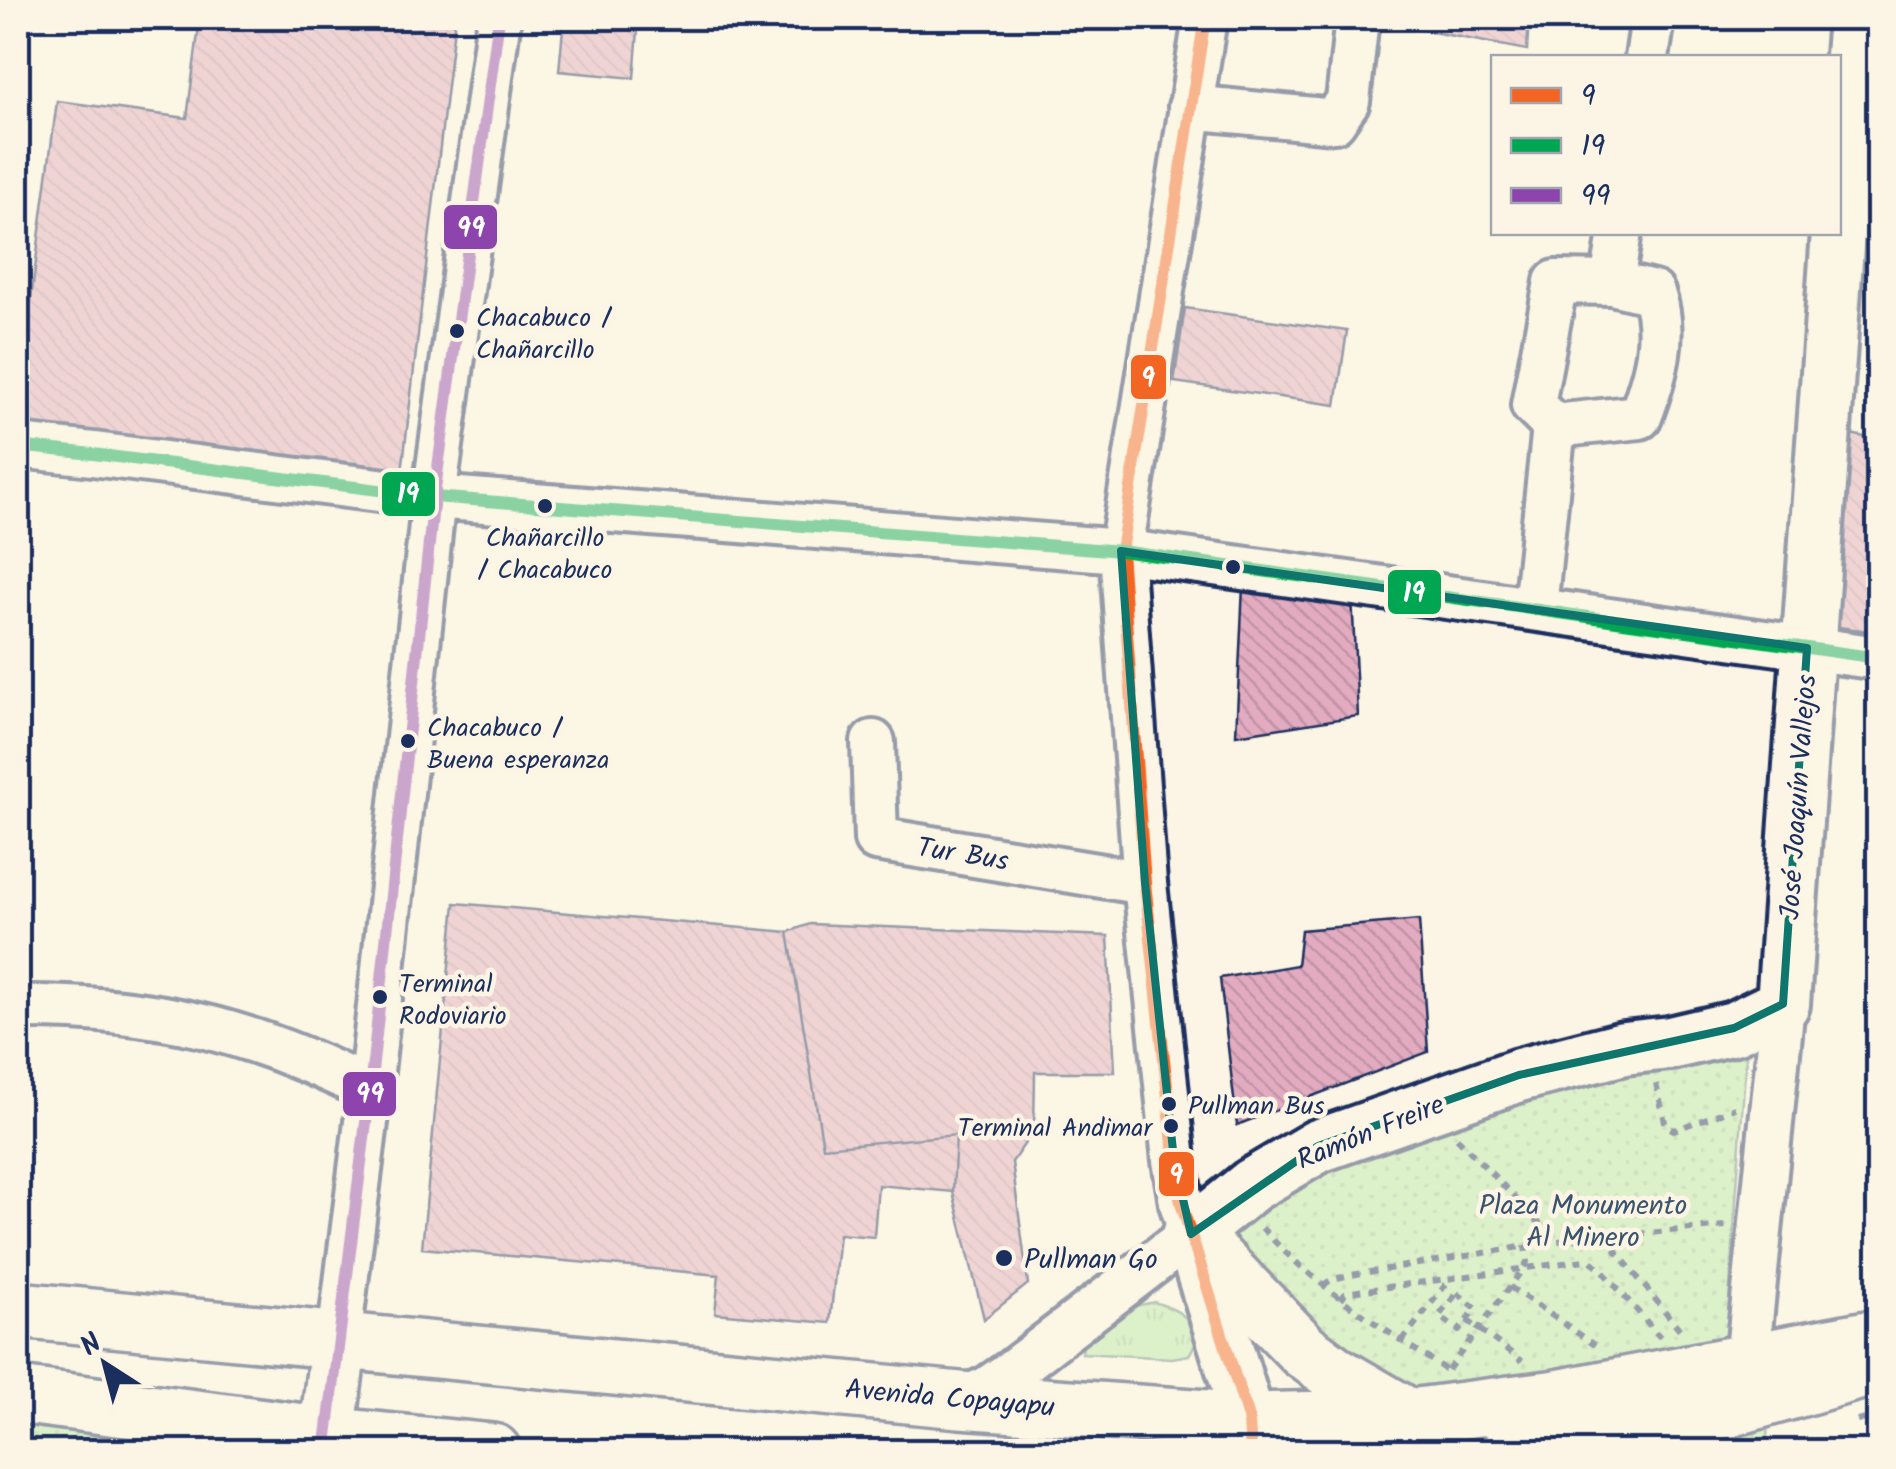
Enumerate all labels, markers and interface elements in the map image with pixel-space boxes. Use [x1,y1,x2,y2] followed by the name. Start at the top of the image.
[1491,55,1841,235] legend
[1581,73,1596,121] text: 9
[1581,123,1605,171] text: 19
[1581,173,1611,221] text: 99
[442,203,499,251] line badge: 99
[457,207,485,252] text: 99
[476,298,612,372] place label: Chacabuco / Chañarcillo
[447,321,467,341] marker: Chacabuco / Chañarcillo
[1129,353,1168,401] line badge: 9
[1141,357,1155,402] text: 9
[380,470,437,518] line badge: 19
[397,473,419,518] text: 19
[535,496,555,516] marker: Chañarcillo / Chacabuco
[478,518,612,592] place label: Chañarcillo / Chacabuco
[1223,557,1243,577] unlabelled marker
[1386,568,1443,616] line badge: 19
[1403,572,1425,617] text: 19
[1768,673,1831,921] street label: José Joaquín Vallejos
[427,708,609,782] place label: Chacabuco / Buena esperanza
[398,731,418,751] marker: Chacabuco / Buena esperanza
[914,826,1012,885] street label: Tur Bus
[399,964,507,1038] place label: Terminal Rodoviario
[370,987,390,1007] marker: Terminal Rodoviario
[341,1070,398,1118] line badge: 99
[356,1073,384,1118] text: 99
[1290,1083,1452,1183] street label: Ramón Freire
[1188,1086,1325,1128] place label: Pullman Bus
[1159,1094,1179,1114] marker: Pullman Bus
[958,1108,1153,1150] place label: Terminal Andimar
[1161,1116,1181,1136] marker: Terminal Andimar
[1157,1150,1196,1198] line badge: 9
[1169,1154,1183,1199] text: 9
[1479,1184,1687,1261] park label: Plaza Monumento Al Minero
[1024,1238,1158,1283] place label: Pullman Go
[993,1247,1015,1269] marker: Pullman Go
[55,1314,155,1414] north arrow
[71,1322,112,1369] text: N
[843,1368,1057,1431] street label: Avenida Copayapu

